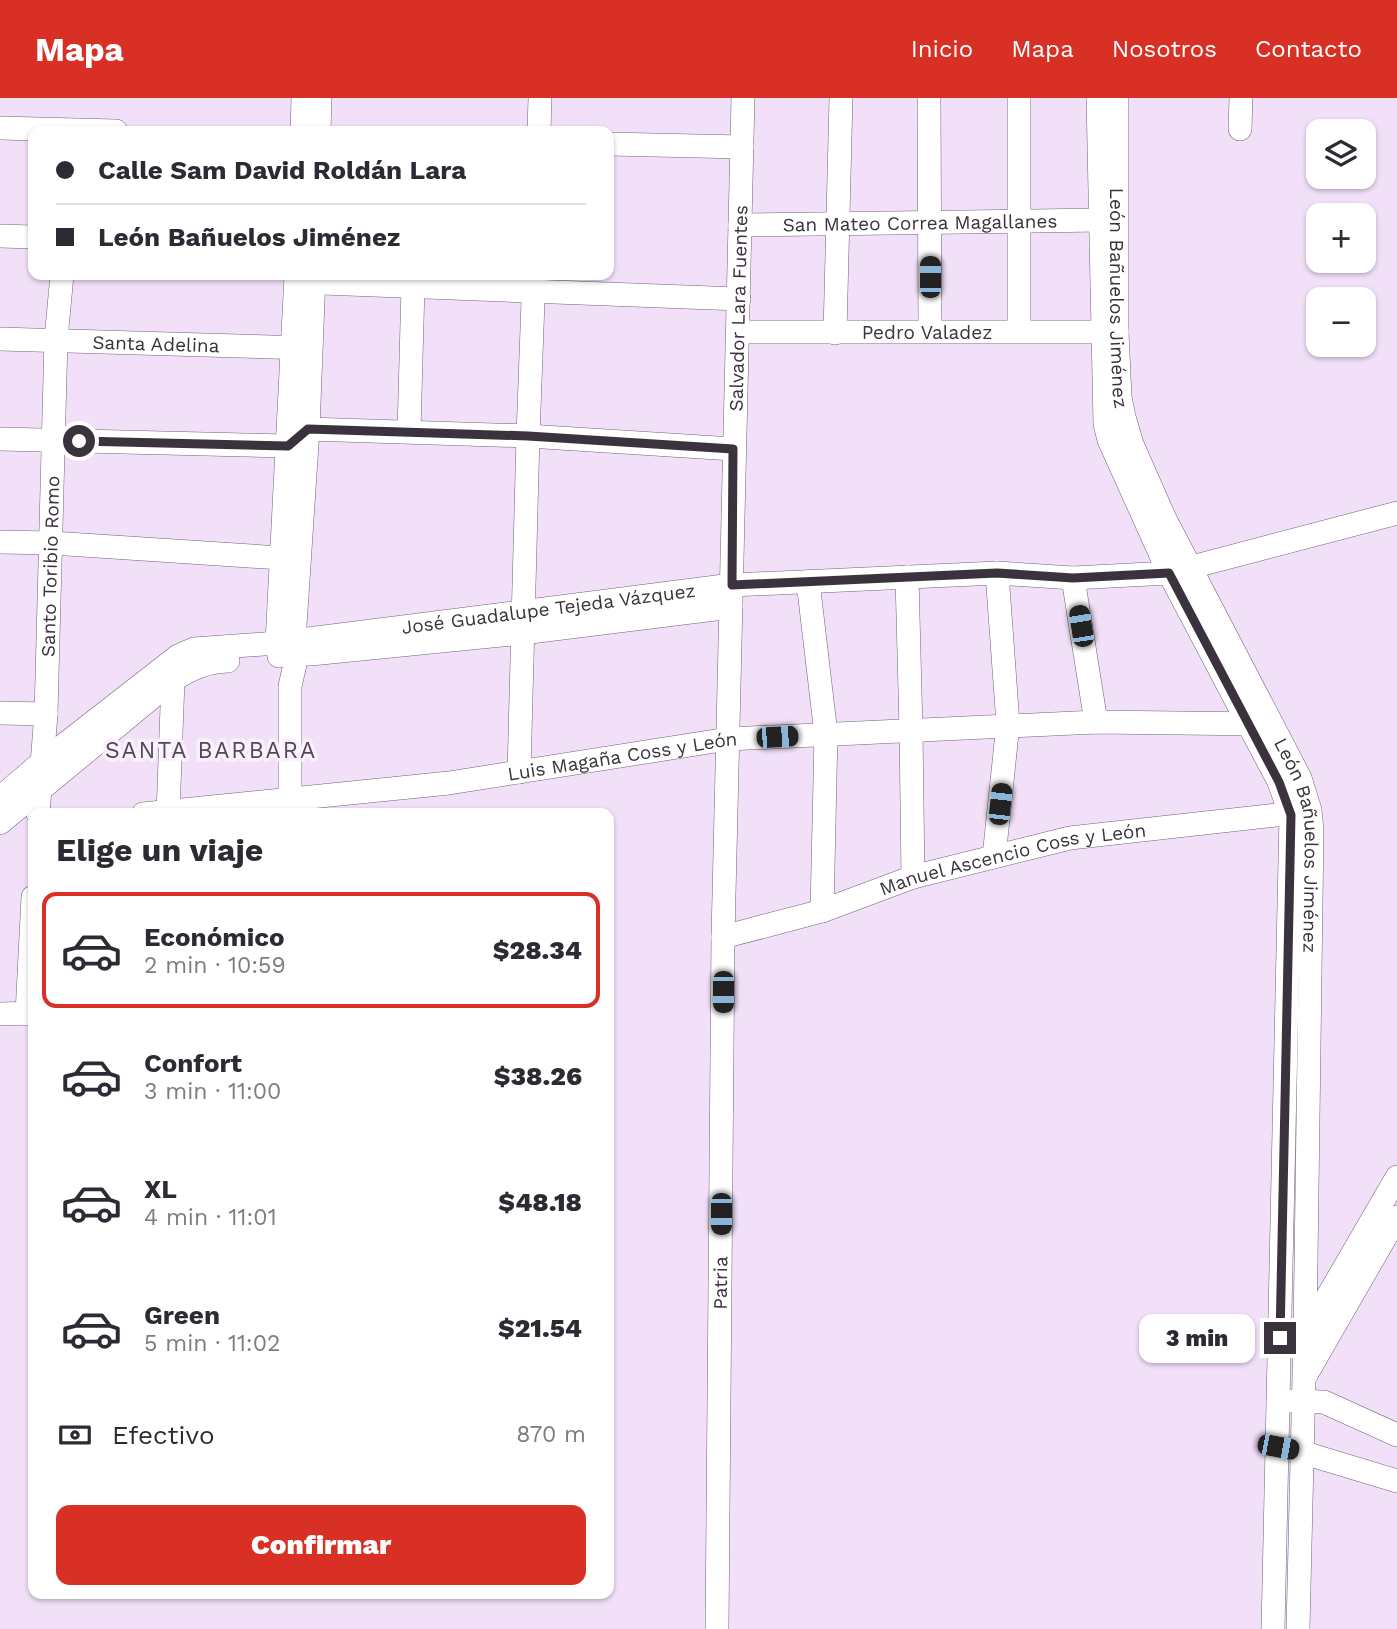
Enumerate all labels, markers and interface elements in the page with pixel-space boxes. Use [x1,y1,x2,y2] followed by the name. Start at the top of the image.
[35,30,124,69] text: Mapa
[911,35,973,63] text: Inicio
[1011,35,1074,63] text: Mapa
[1112,35,1217,63] text: Nosotros
[1255,35,1362,63] text: Contacto
[1306,119,1376,357] map controls
[1306,119,1376,189] button: layers
[98,155,466,185] text: Calle Sam David Roldán Lara
[1105,188,1133,410] street label: León Bañuelos Jiménez
[1306,203,1376,273] button: +
[724,205,752,412] street label: Salvador Lara Fuentes
[782,209,1057,236] street label: San Mateo Correa Magallanes
[98,222,400,252] text: León Bañuelos Jiménez
[920,256,941,298] car
[1306,287,1376,357] button: −
[862,321,992,344] street label: Pedro Valadez
[92,330,220,357] street label: Santa Adelina
[63,425,95,457] route start
[36,475,64,657] street label: Santo Toribio Romo
[400,578,697,639] street label: José Guadalupe Tejeda Vázquez
[1068,604,1095,648] car
[756,725,799,749] car
[506,727,738,785] street label: Luis Magaña Coss y León
[1270,734,1324,953] street label: León Bañuelos Jiménez
[105,737,317,764] district label: SANTA BARBARA
[988,782,1013,826] car
[876,818,1147,900] street label: Manuel Ascencio Coss y León
[56,831,263,869] text: Elige un viaje
[60,919,123,982] icon: car
[144,922,285,952] text: Económico
[493,935,582,965] text: $28.34
[144,952,286,979] text: 2 min · 10:59
[713,971,734,1013] car
[60,1045,123,1108] icon: car
[144,1048,242,1078] text: Confort
[494,1061,582,1091] text: $38.26
[144,1078,281,1105] text: 3 min · 11:00
[60,1171,123,1234] icon: car
[144,1174,177,1204] text: XL
[498,1187,582,1217] text: $48.18
[711,1193,732,1235] car
[144,1204,277,1231] text: 4 min · 11:01
[708,1256,732,1310] street label: Patria
[60,1297,123,1360] icon: car
[144,1300,220,1330] text: Green
[498,1313,582,1343] text: $21.54
[1140,1314,1256,1362] callout: 3 min
[1264,1322,1296,1354] route end
[1166,1325,1228,1352] text: 3 min
[144,1330,280,1357] text: 5 min · 11:02
[56,1416,94,1454] icon: cash
[112,1420,215,1450] text: Efectivo
[516,1421,586,1448] text: 870 m
[1256,1433,1301,1461] car
[56,1505,586,1585] button: Confirmar

